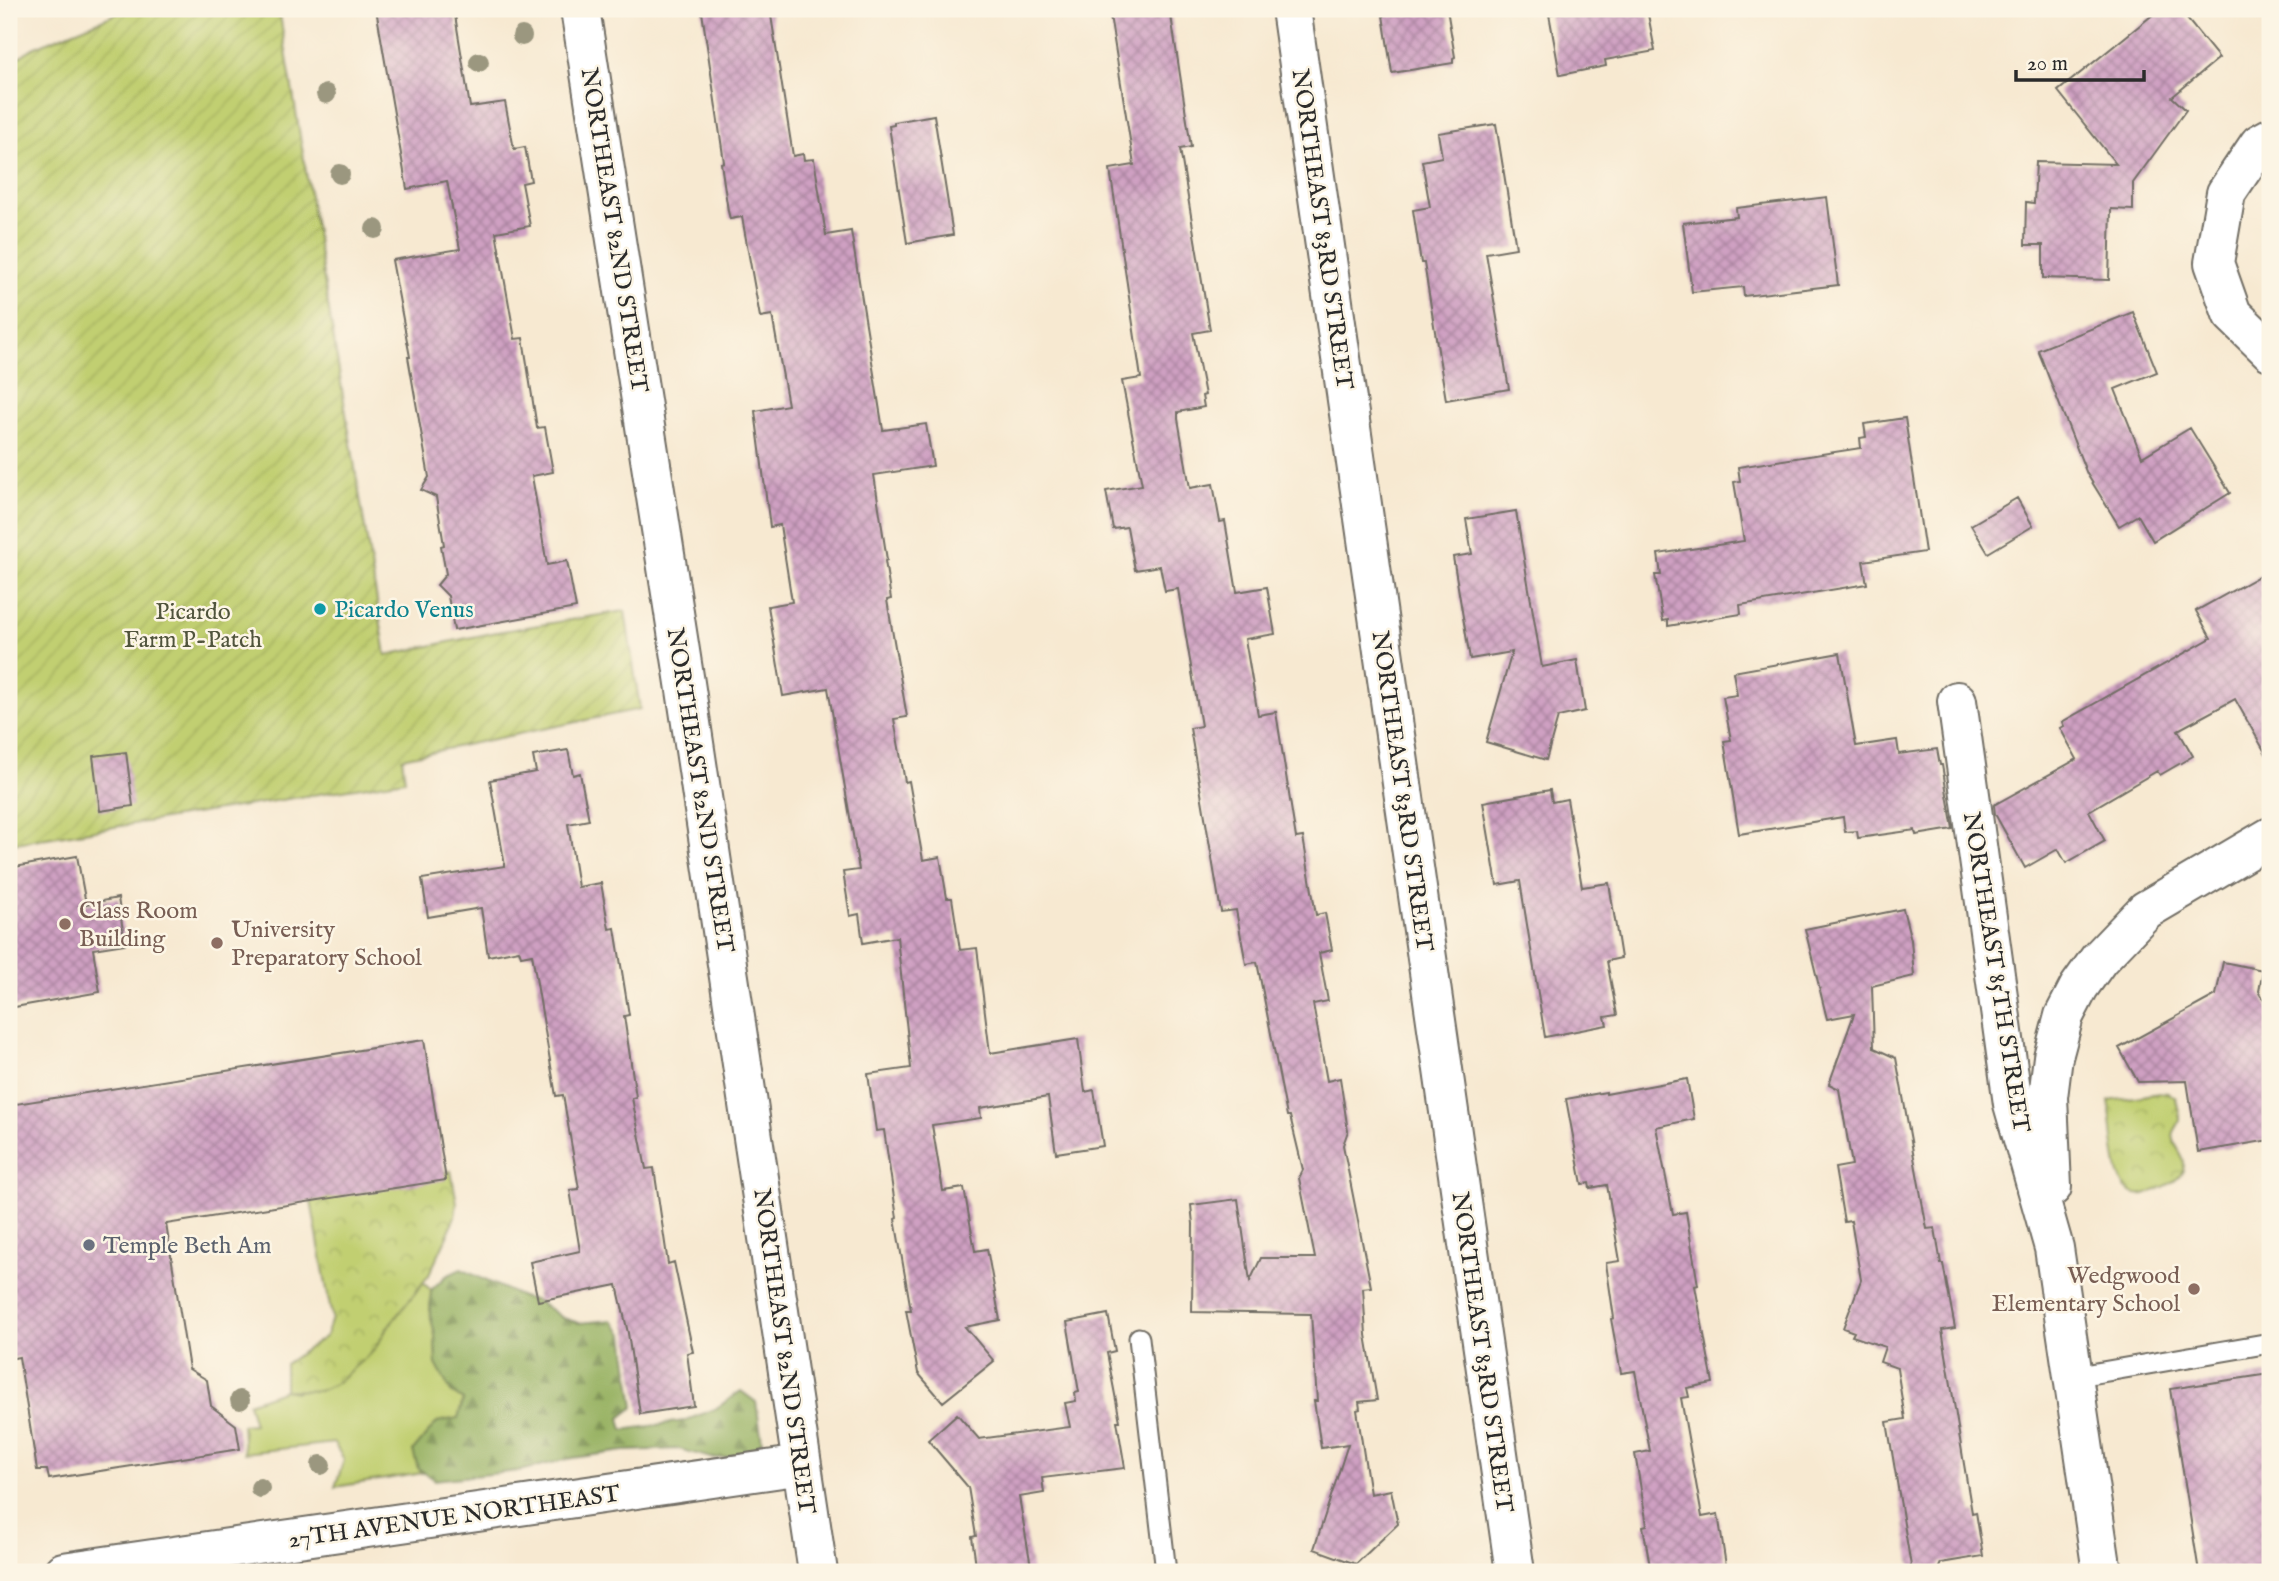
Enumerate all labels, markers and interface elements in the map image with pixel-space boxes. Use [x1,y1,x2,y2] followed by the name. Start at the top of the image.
[2016,38,2144,82] scale bar
[2027,51,2068,78] text: 20 m
[573,66,655,395] street label: NORTHEAST 82ND STREET
[1284,67,1359,392] street label: NORTHEAST 83RD STREET
[334,595,474,626] place label: Picardo Venus
[124,597,262,656] park label: Picardo Farm P-Patch
[312,601,328,617] marker: Picardo Venus
[659,626,741,955] street label: NORTHEAST 82ND STREET
[1364,629,1439,954] street label: NORTHEAST 83RD STREET
[1955,810,2036,1135] street label: NORTHEAST 85TH STREET
[79,896,198,955] place label: Class Room Building
[231,915,422,974] place label: University Preparatory School
[57,916,73,932] marker: Class Room Building
[209,935,225,951] marker: University Preparatory School
[745,1186,822,1516] street label: NORTHEAST 82ND STREET
[1444,1190,1519,1515] street label: NORTHEAST 83RD STREET
[103,1231,271,1262] place label: Temple Beth Am
[81,1237,97,1253] marker: Temple Beth Am
[1992,1261,2180,1320] place label: Wedgwood Elementary School
[2186,1281,2202,1297] marker: Wedgwood Elementary School
[286,1479,623,1556] street label: 27TH AVENUE NORTHEAST

